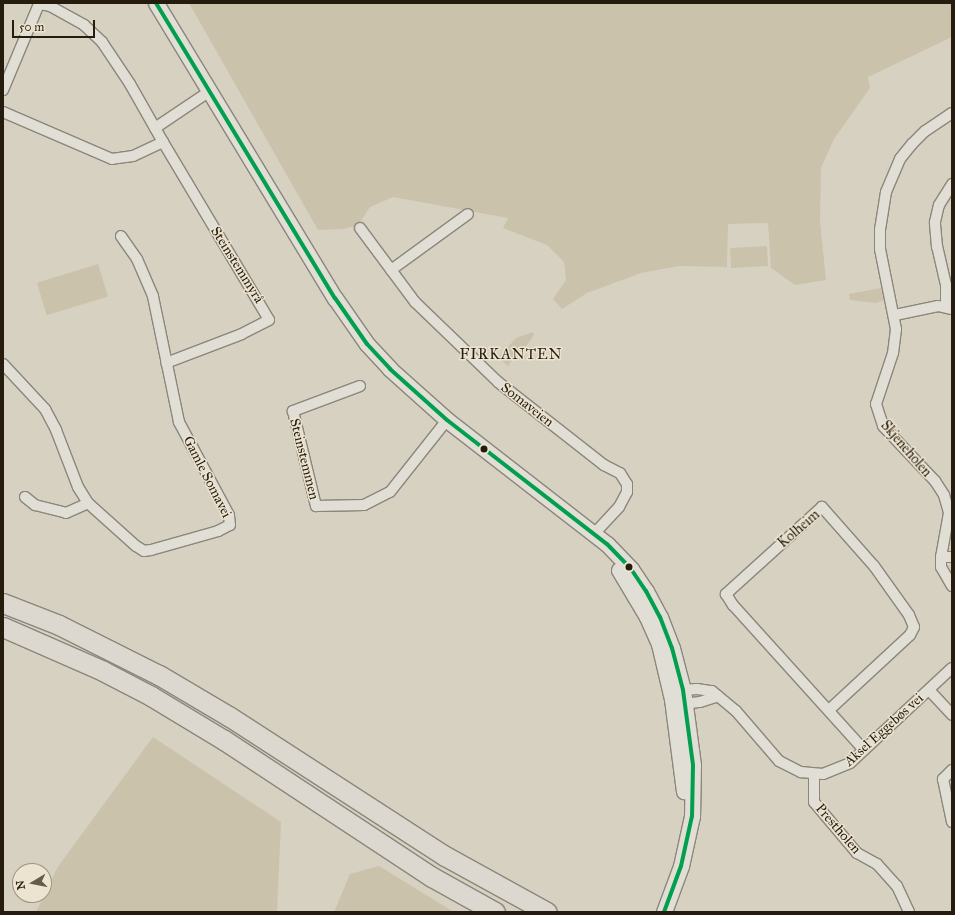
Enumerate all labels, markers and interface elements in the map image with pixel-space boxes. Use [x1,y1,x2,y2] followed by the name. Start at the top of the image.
[14,12,97,38] scale bar
[19,20,44,34] text: 50 m
[207,224,267,306] street label: Steinstemmyrå
[459,346,563,364] district label: FIRKANTEN
[497,379,557,431] street label: Somaveien
[286,417,322,501] street label: Steinstemmen
[877,417,935,481] street label: Skjeneholen
[179,433,235,521] street label: Gamle Somavei
[479,444,489,454] unlabelled marker
[775,506,823,552] street label: Kolheim
[624,562,634,572] unlabelled marker
[841,690,927,770] street label: Aksel Eggebøs vei
[812,800,864,858] street label: Prestholen
[12,863,52,903] north arrow
[13,879,28,891] text: N

